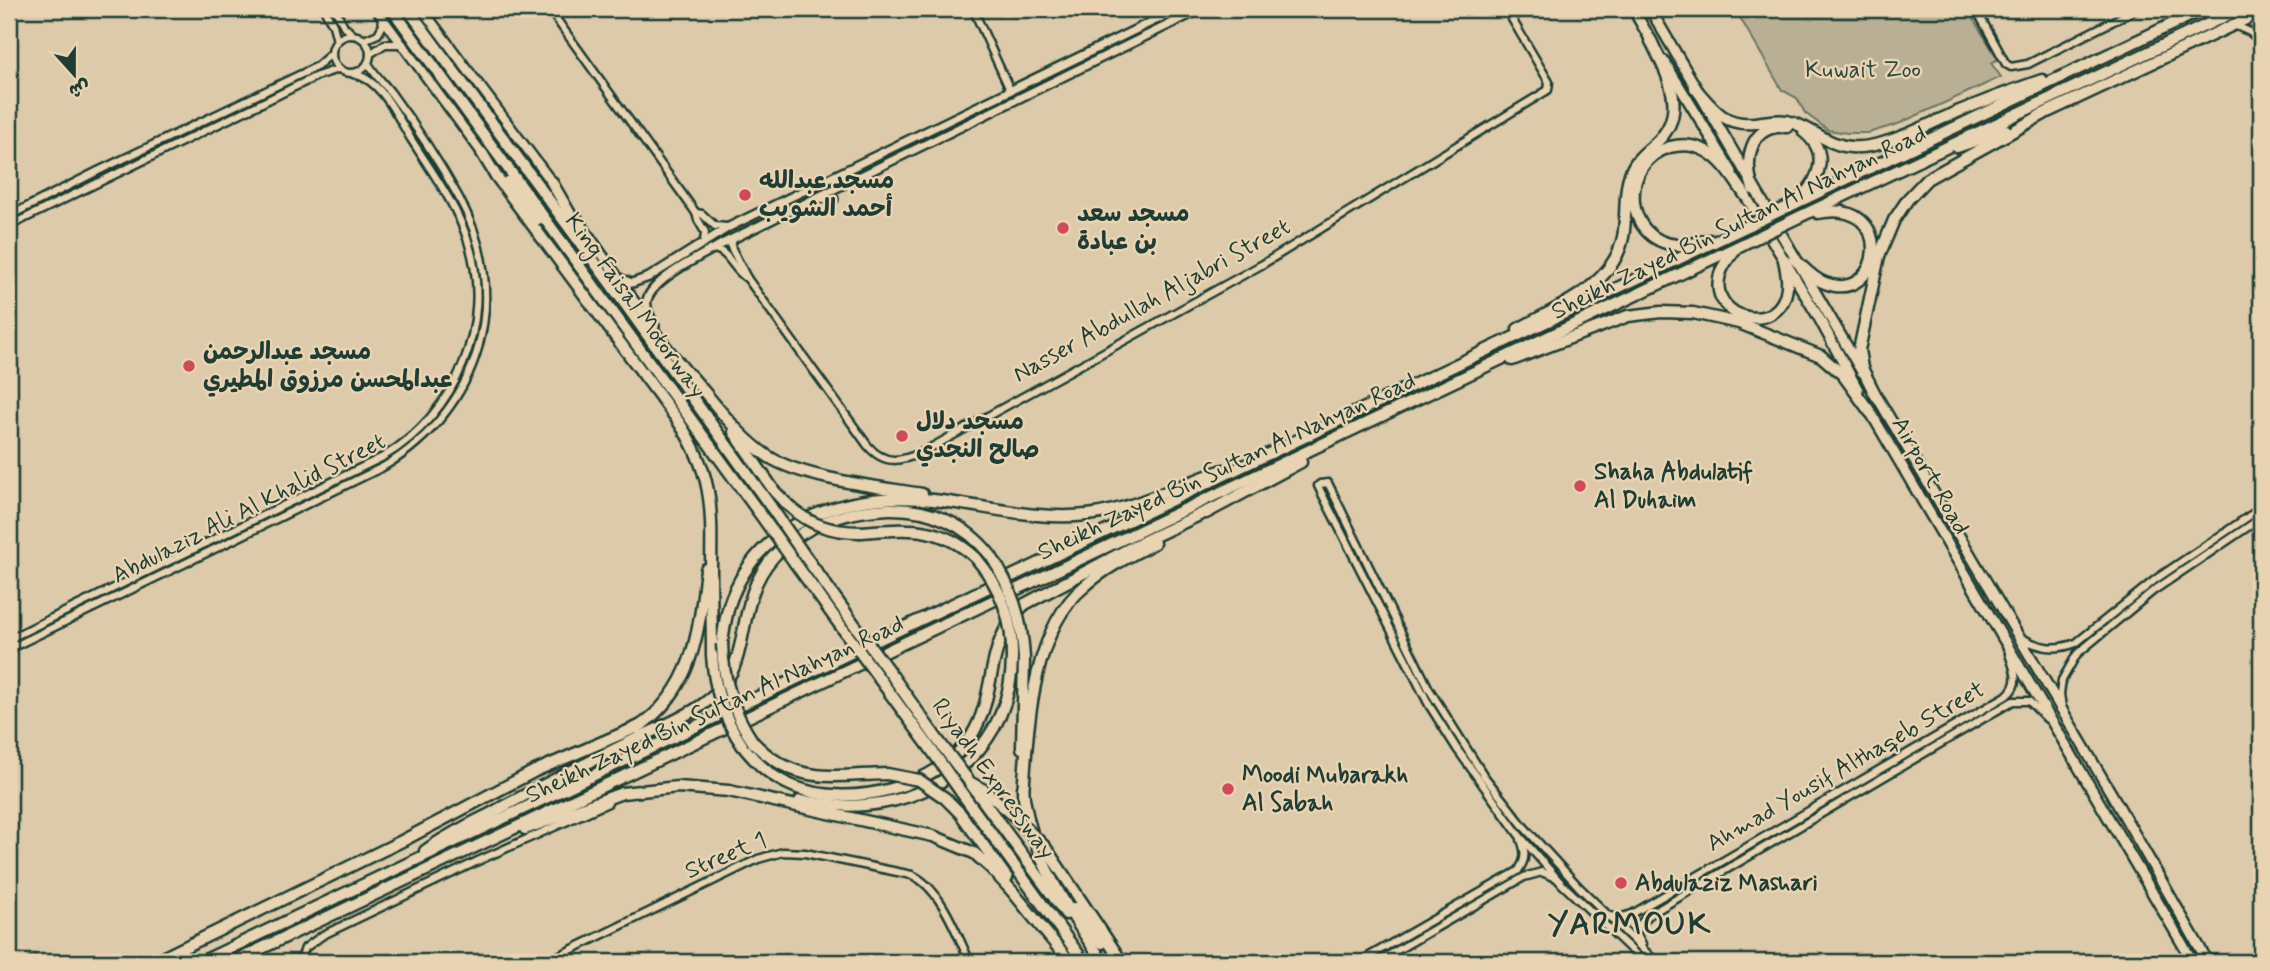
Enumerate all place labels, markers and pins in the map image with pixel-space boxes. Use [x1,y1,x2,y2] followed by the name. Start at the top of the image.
[759,166,894,225] place label: مسجد عبدالله أحمد الشويب
[737,187,753,203] marker: مسجد عبدالله أحمد الشويب
[1077,199,1189,258] place label: مسجد سعد بن عبادة
[1055,220,1071,236] marker: مسجد سعد بن عبادة
[203,337,453,397] place label: مسجد عبدالرحمن عبدالمحسن مرزوق المطيري
[181,358,197,374] marker: مسجد عبدالرحمن عبدالمحسن مرزوق المطيري
[916,407,1040,467] place label: مسجد دلال صالح النجدي
[894,428,910,444] marker: مسجد دلال صالح النجدي
[1594,457,1754,516] place label: Shaha Abdulatif Al Duhaim
[1572,478,1588,494] marker: Shaha Abdulatif Al Duhaim
[1242,760,1408,819] place label: Moodi Mubarakh Al Sabah
[1220,781,1236,797] marker: Moodi Mubarakh Al Sabah
[1635,868,1818,899] place label: Abdulaziz Mashari
[1613,875,1629,891] marker: Abdulaziz Mashari

